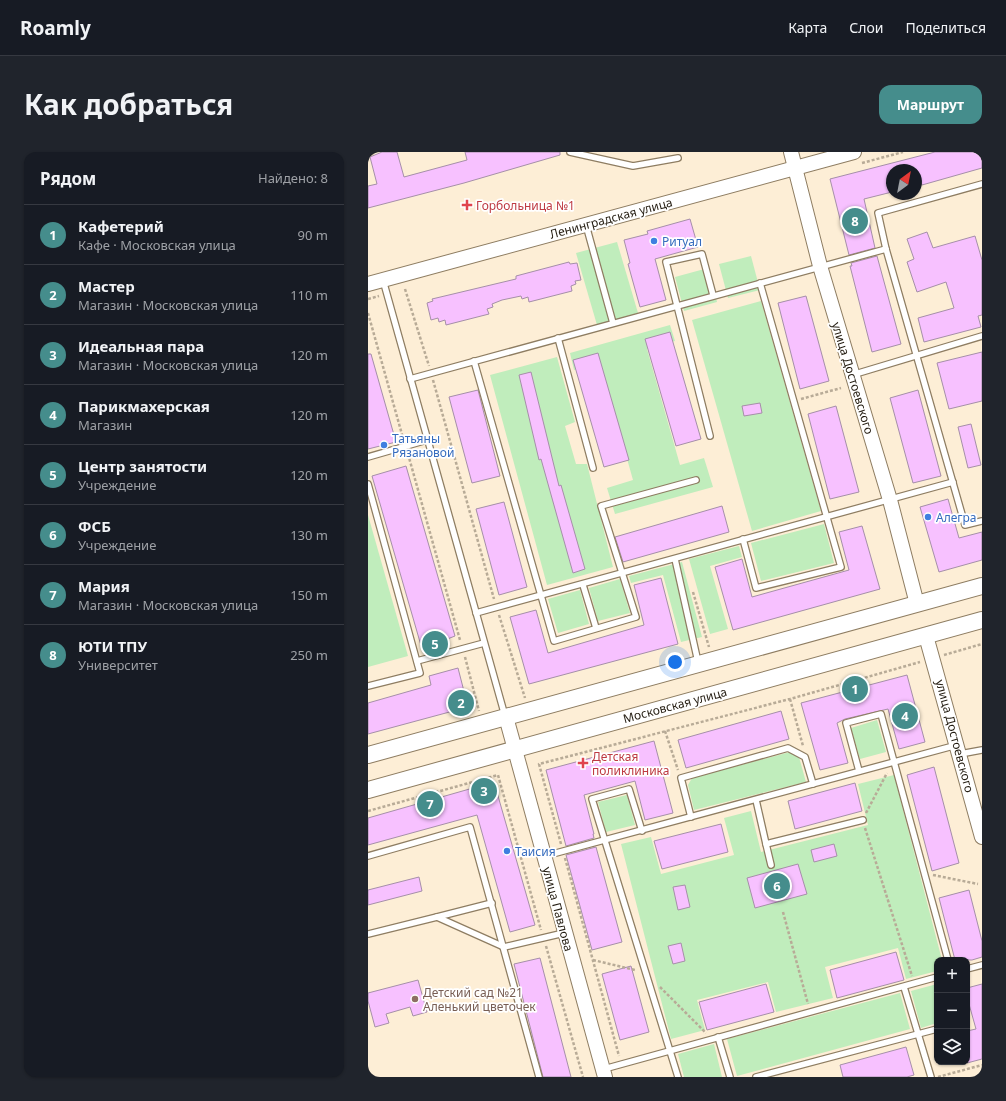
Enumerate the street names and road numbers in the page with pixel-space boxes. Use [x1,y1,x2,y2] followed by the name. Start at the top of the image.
[548,193,674,243] street label: Ленинградская улица
[828,320,878,436] street label: улица Достоевского
[932,678,978,794] street label: улица Достоевского
[621,683,729,727] street label: Московская улица
[539,865,577,953] street label: улица Павлова

